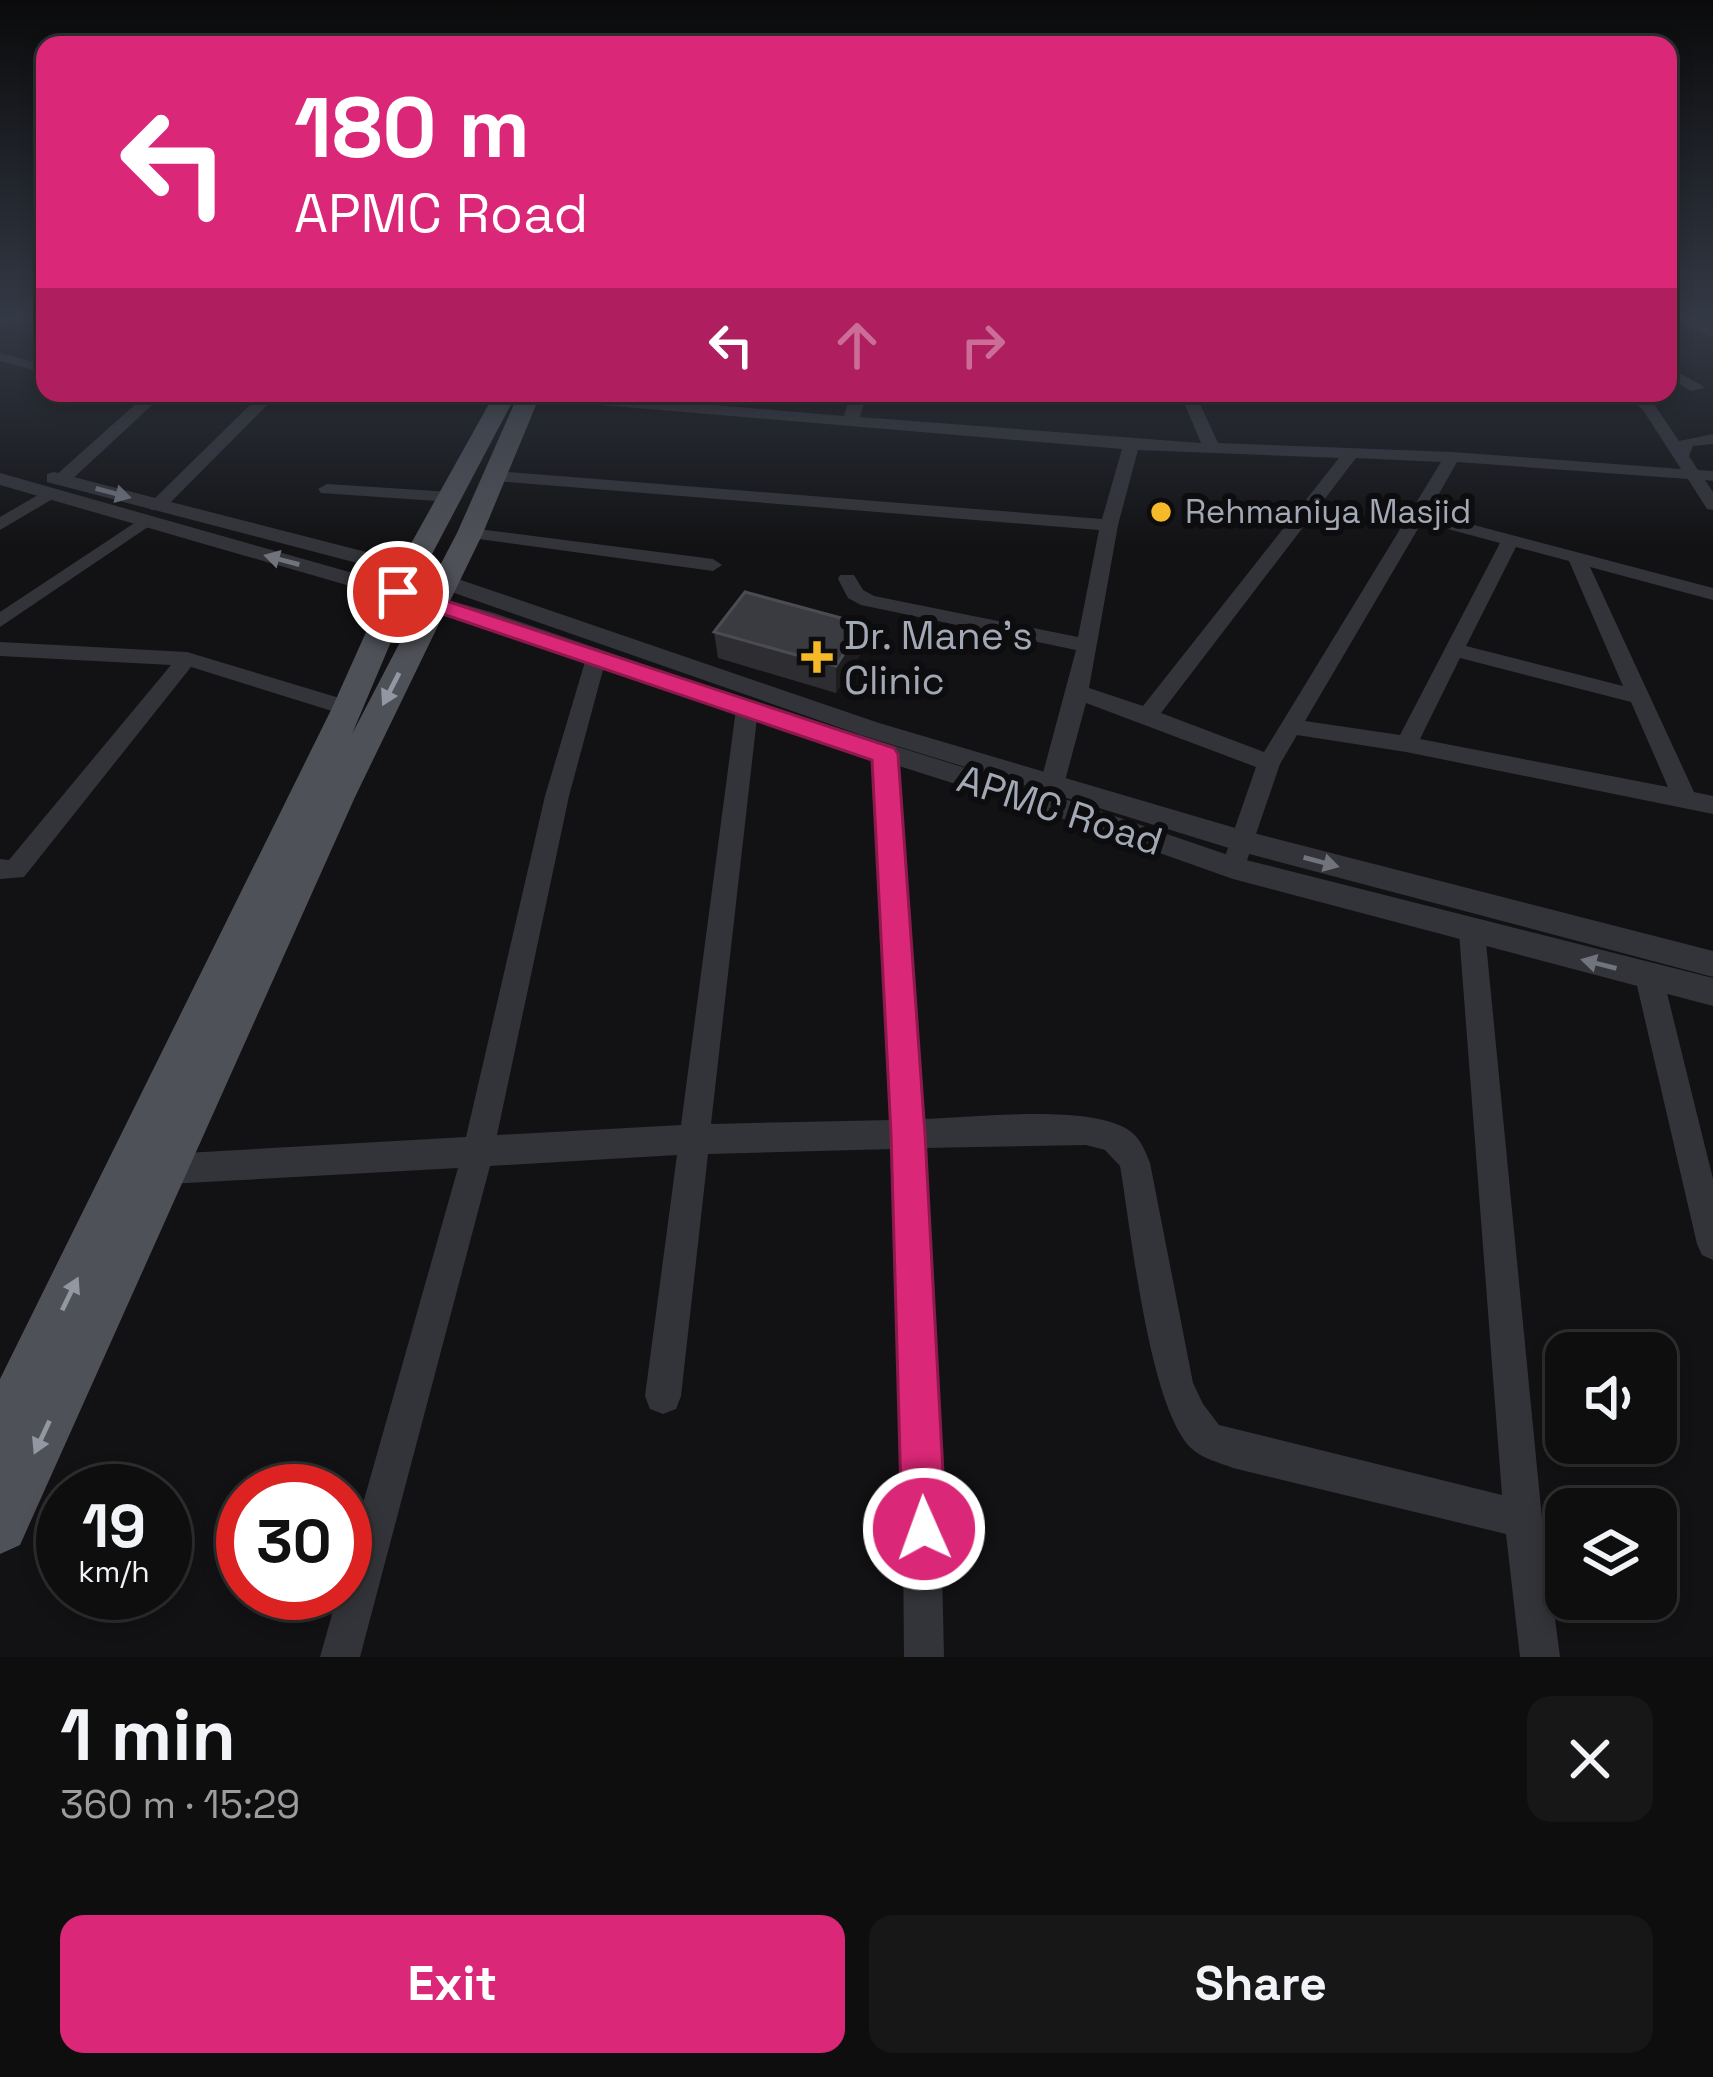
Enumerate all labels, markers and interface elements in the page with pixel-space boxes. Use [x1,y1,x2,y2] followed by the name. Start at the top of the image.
[294,74,530,182] text: 180 m
[96,84,252,240] icon: left
[294,179,588,248] text: APMC Road
[698,312,764,378] icon: left
[824,312,890,378] icon: ahead
[950,312,1016,378] icon: right
[95,485,132,504] one-way arrow
[1185,491,1471,533] place label: Rehmaniya Masjid
[1148,499,1174,525] marker: Rehmaniya Masjid
[347,541,449,643] pin
[263,549,300,568] one-way arrow
[365,559,431,625] icon: arrive
[844,611,1033,705] place label: Dr. Mane's Clinic
[801,641,833,673] marker: Dr. Mane's Clinic
[382,672,402,706] one-way arrow
[951,754,1169,866] street label: APMC Road
[1302,853,1339,872] one-way arrow
[1581,954,1618,973] one-way arrow
[59,1277,79,1311] one-way arrow
[1545,1332,1677,1620] map controls
[1545,1332,1677,1464] button: sound
[32,1420,52,1455] one-way arrow
[216,1464,372,1620] speed limit sign: 30
[861,1466,987,1592] position arrow
[82,1488,146,1565] text: 19
[1545,1488,1677,1620] button: layers
[78,1552,150,1591] text: km/h
[60,1689,236,1781] text: 1 min
[1527,1696,1653,1822] button: close
[60,1780,300,1829] text: 360 m · 15:29
[60,1915,845,2053] button: Exit
[869,1915,1653,2053] button: Share

